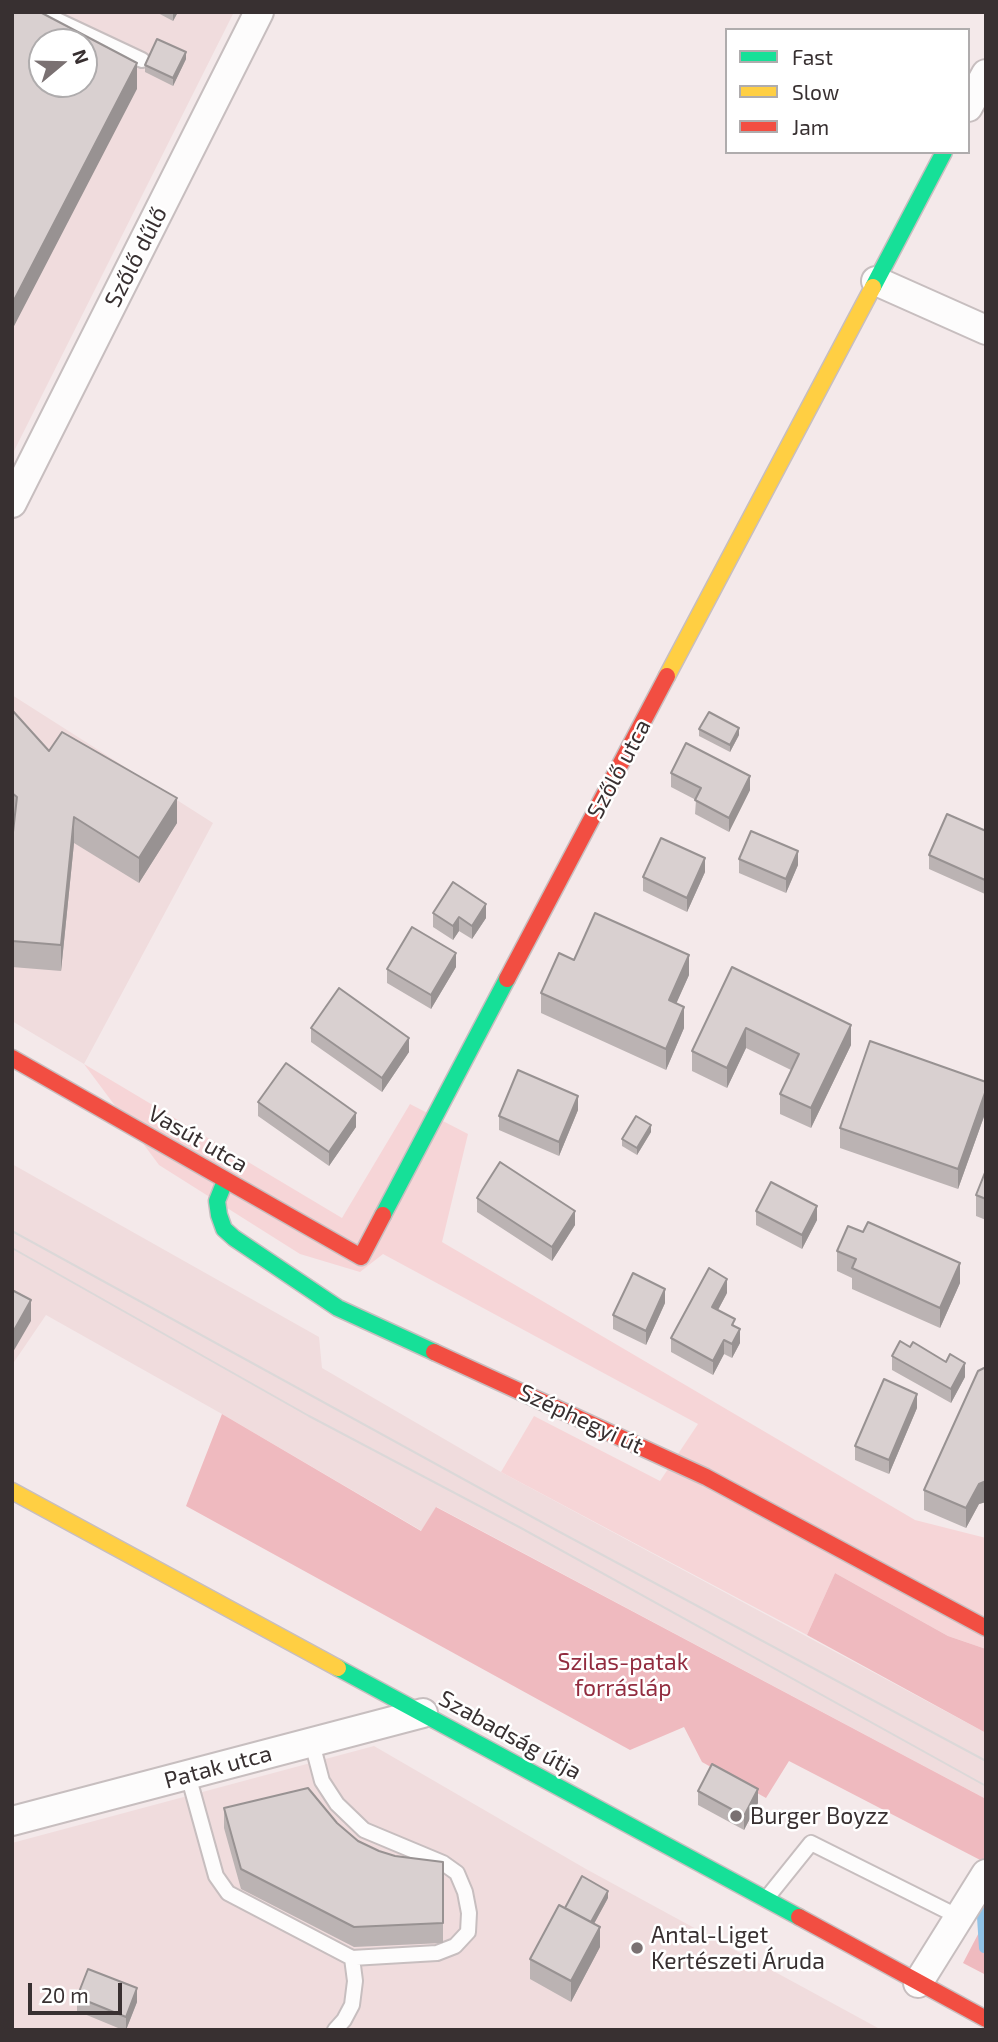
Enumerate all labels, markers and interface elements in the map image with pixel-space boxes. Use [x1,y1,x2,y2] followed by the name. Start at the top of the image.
[28,28,98,98] north arrow
[725,28,970,154] legend
[792,44,833,69] text: Fast
[68,46,95,67] text: N
[792,79,839,104] text: Slow
[792,114,829,139] text: Jam
[99,202,173,312] street label: Szőlő dűlő
[581,715,657,823] street label: Szőlő utca
[143,1099,253,1179] street label: Vasút utca
[515,1378,647,1460] street label: Széphegyi út
[558,1648,688,1702] park label: Szilas-patak forrásláp
[434,1684,586,1786] street label: Szabadság útja
[161,1739,275,1795] street label: Patak utca
[750,1802,889,1830] place label: Burger Boyzz
[728,1808,744,1824] marker: Burger Boyzz
[651,1921,825,1975] place label: Antal-Liget Kertészeti Áruda
[629,1940,645,1956] marker: Antal-Liget Kertészeti Áruda
[32,1968,126,2012] scale bar
[41,1982,89,2007] text: 20 m

